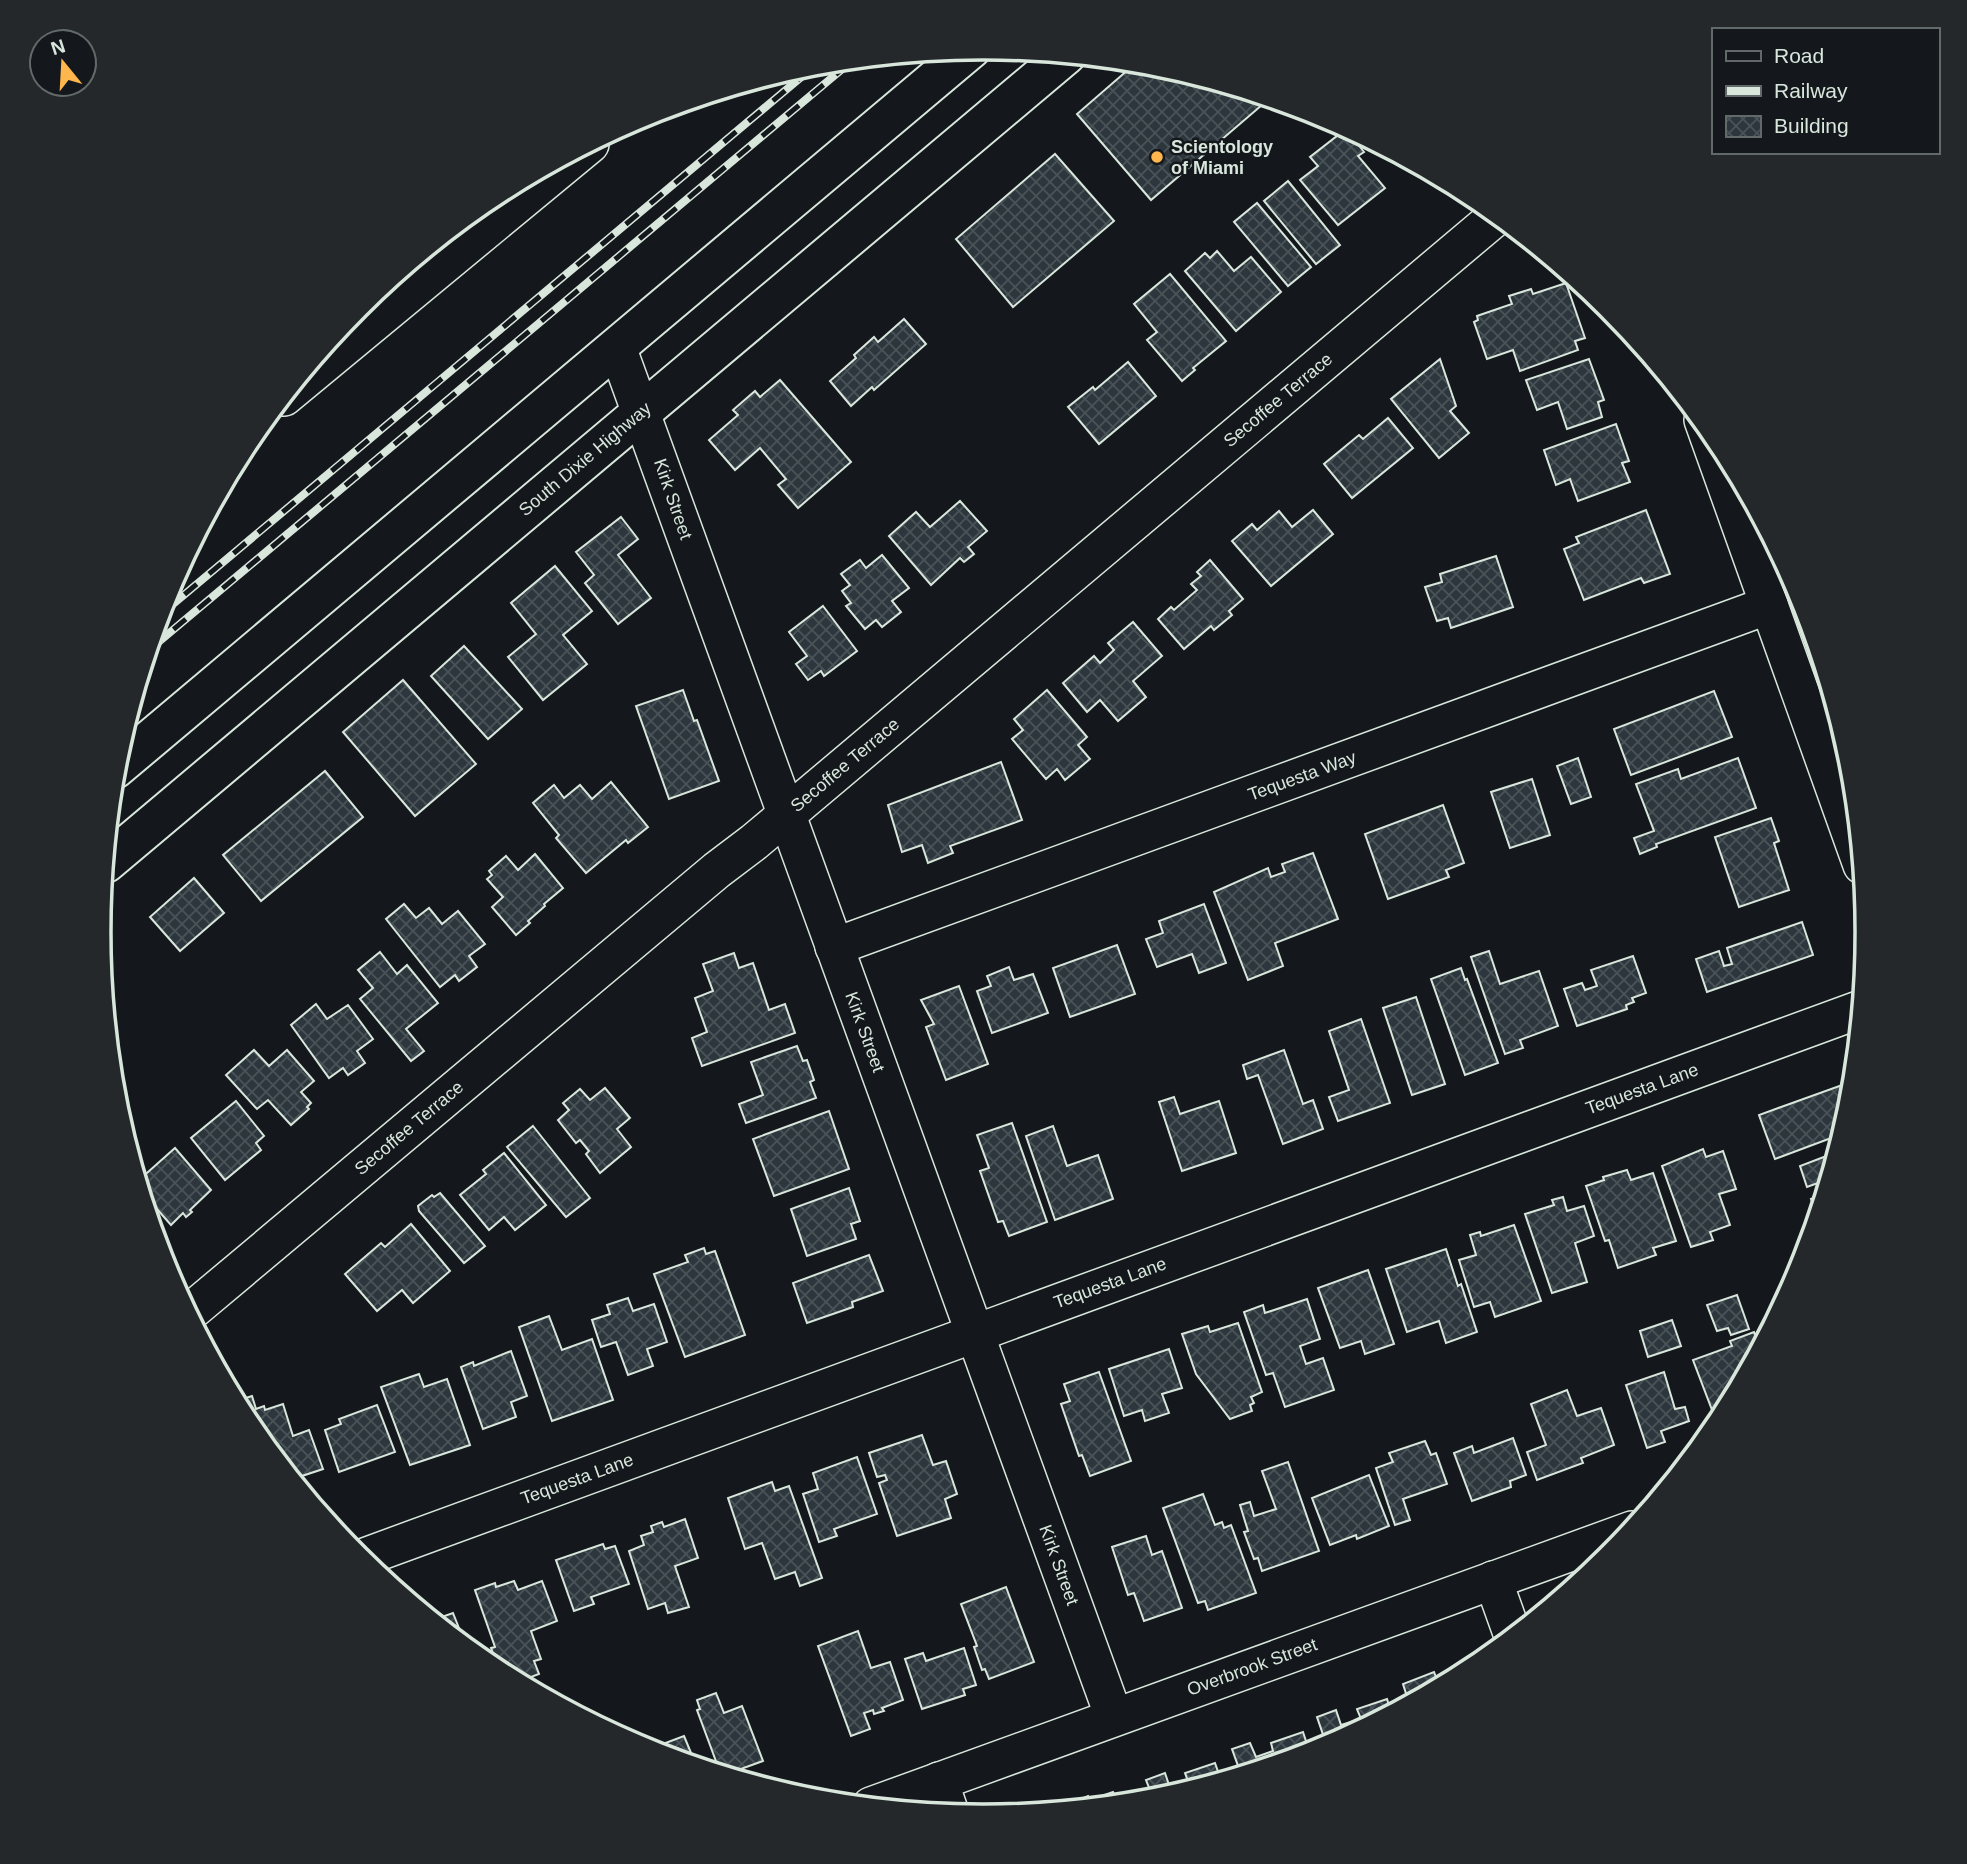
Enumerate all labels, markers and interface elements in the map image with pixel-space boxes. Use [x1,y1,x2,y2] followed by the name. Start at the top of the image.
[28,28,98,98] north arrow
[1712,28,1939,154] legend
[48,35,68,59] text: N
[1774,44,1824,67] text: Road
[1774,79,1848,102] text: Railway
[1774,114,1849,137] text: Building
[1171,137,1273,178] place label: Scientology of Miami
[1149,149,1165,165] marker: Scientology of Miami
[1220,349,1336,451] street label: Secoffee Terrace
[515,398,655,520] street label: South Dixie Highway
[650,456,696,542] street label: Kirk Street
[787,714,903,816] street label: Secoffee Terrace
[1245,747,1359,805] street label: Tequesta Way
[841,989,889,1075] street label: Kirk Street
[1583,1059,1701,1119] street label: Tequesta Lane
[351,1077,467,1179] street label: Secoffee Terrace
[1051,1253,1169,1313] street label: Tequesta Lane
[518,1449,636,1509] street label: Tequesta Lane
[1035,1522,1083,1608] street label: Kirk Street
[1184,1634,1320,1700] street label: Overbrook Street

